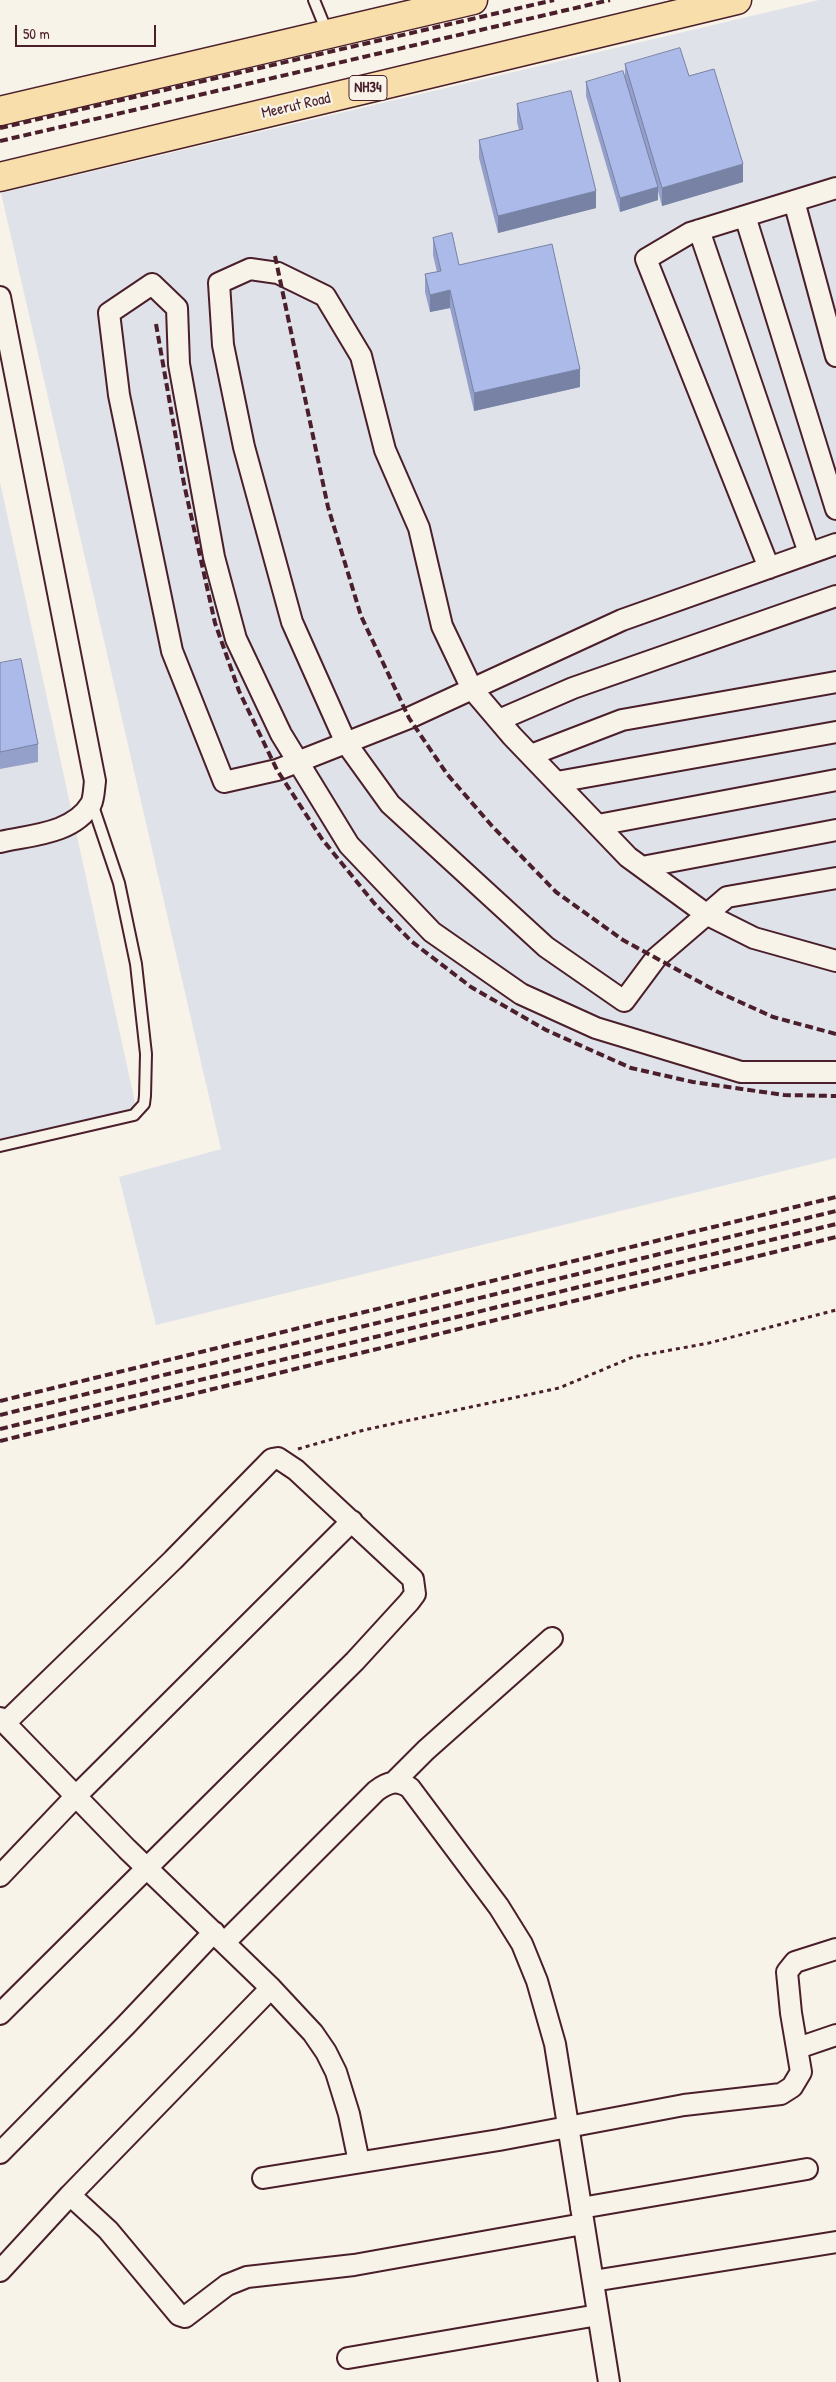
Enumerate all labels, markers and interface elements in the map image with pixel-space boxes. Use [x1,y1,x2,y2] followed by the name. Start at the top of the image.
[18,15,159,47] scale bar
[23,23,50,44] text: 50 m
[349,76,387,100] road number: NH34
[260,89,332,123] street label: Meerut Road

